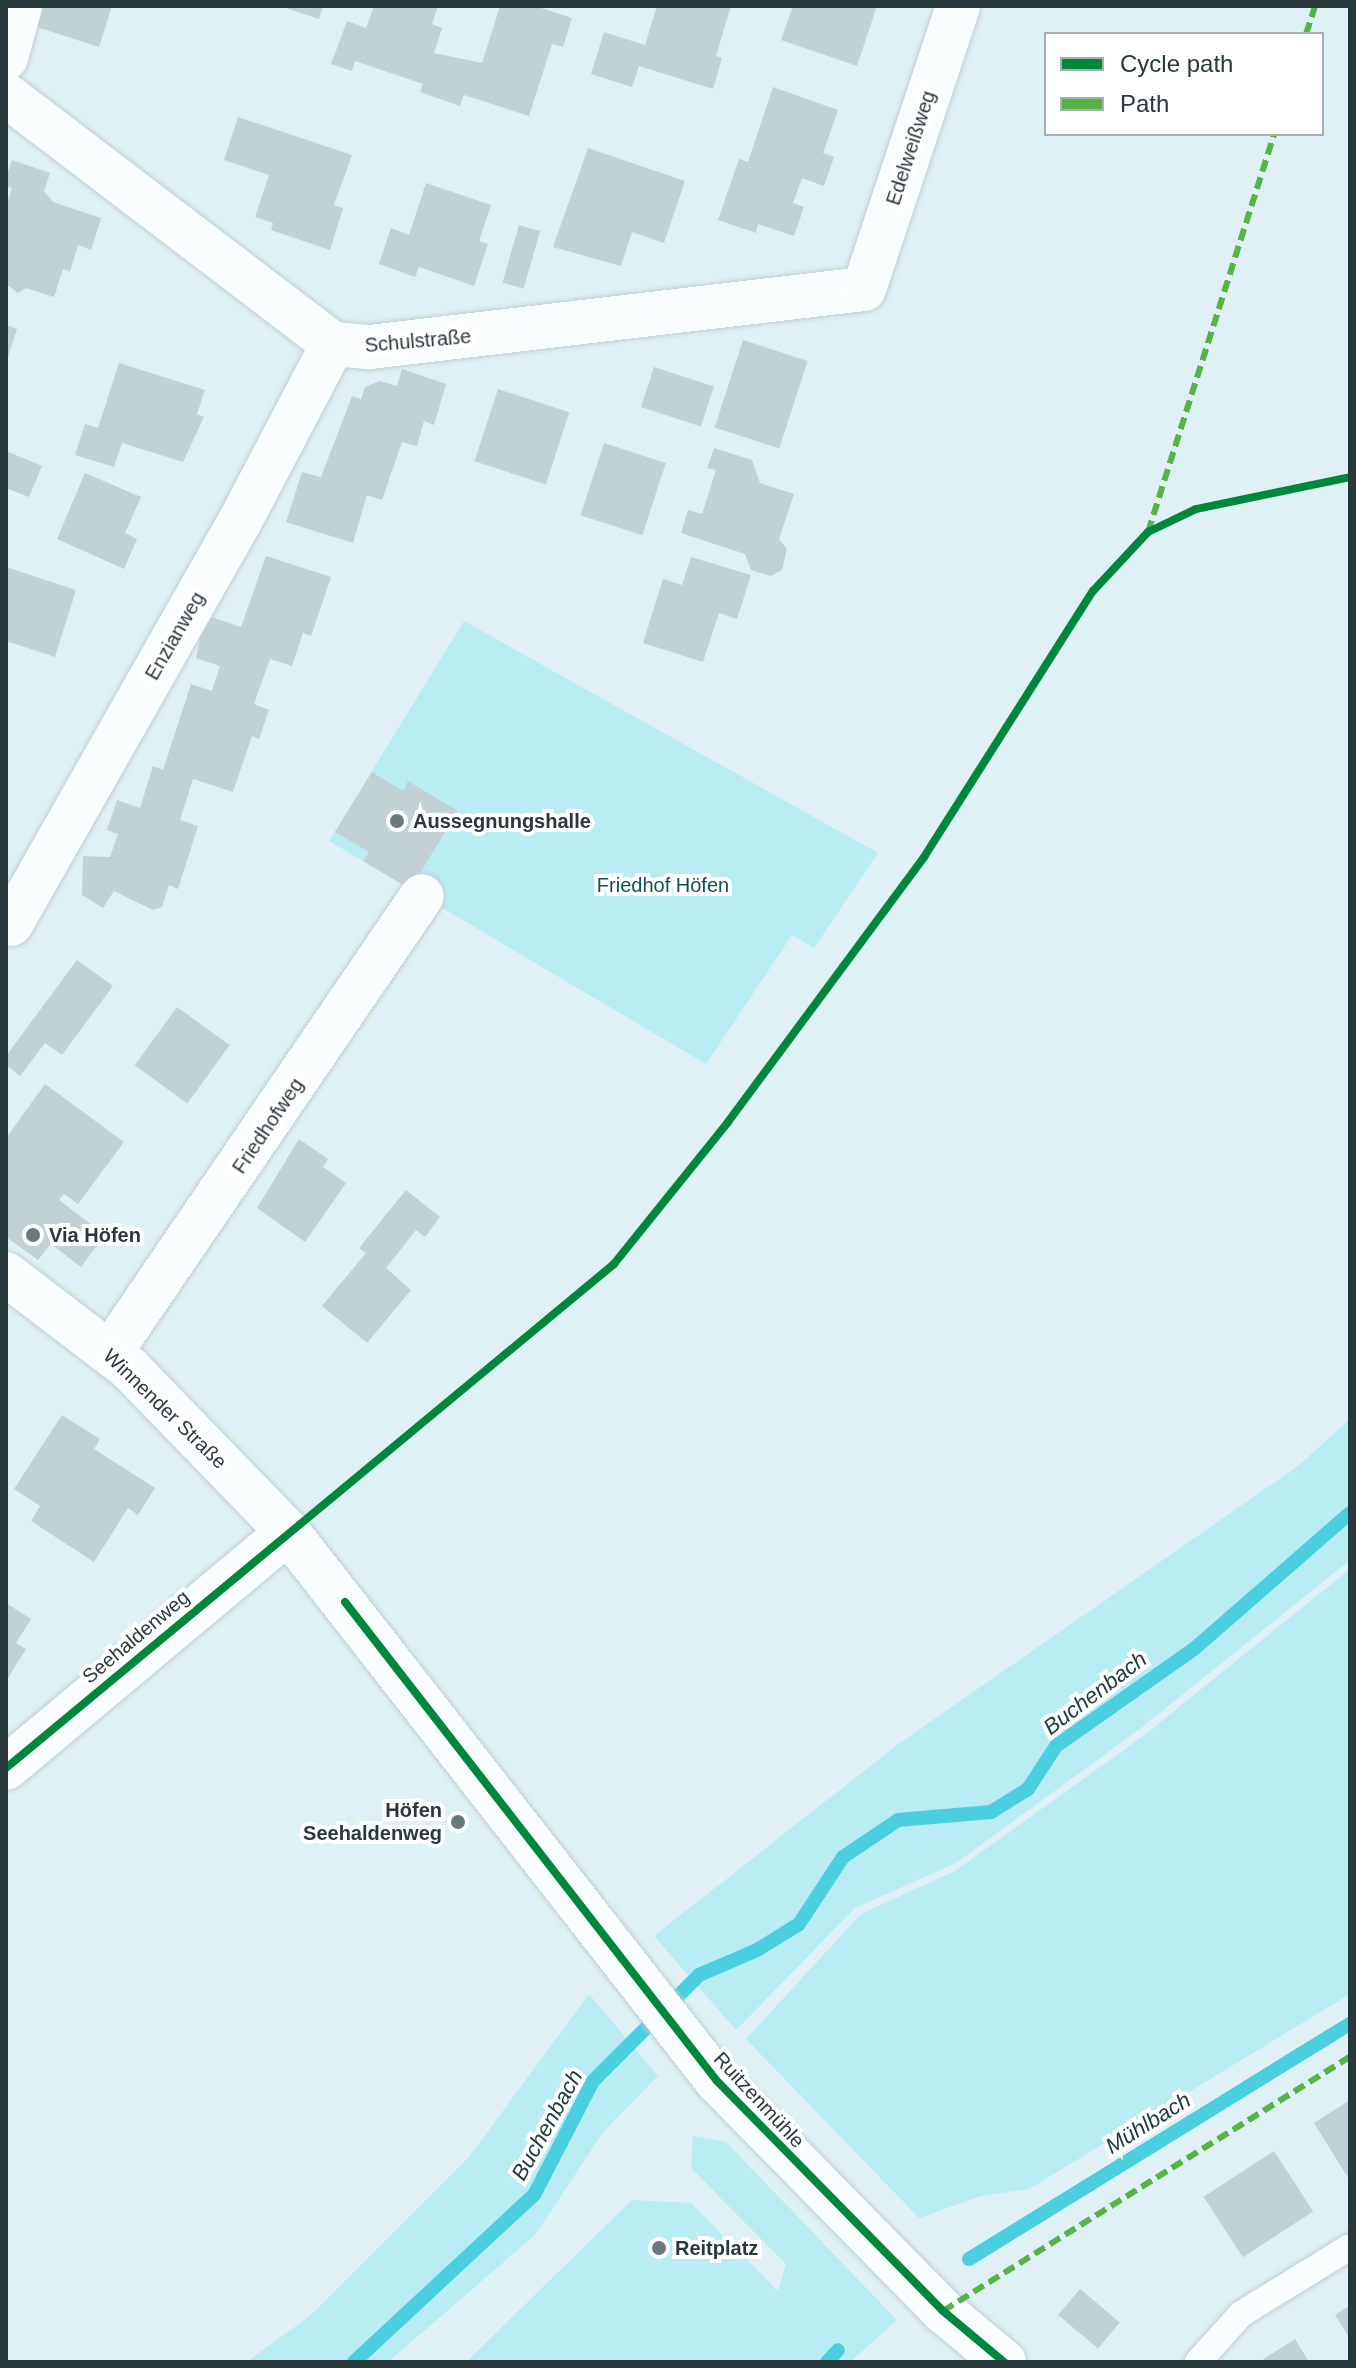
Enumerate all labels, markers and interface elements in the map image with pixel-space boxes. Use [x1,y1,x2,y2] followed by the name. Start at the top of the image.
[1044,32,1324,136] legend
[1120,50,1233,77] text: Cycle path
[881,88,941,208] street label: Edelweißweg
[1120,90,1169,117] text: Path
[364,324,472,358] street label: Schulstraße
[140,588,210,684] street label: Enzianweg
[413,809,591,833] place label: Aussegnungshalle
[388,812,406,830] marker: Aussegnungshalle
[597,873,729,897] park label: Friedhof Höfen
[227,1074,309,1178] street label: Friedhofweg
[49,1223,141,1247] place label: Via Höfen
[24,1226,42,1244] marker: Via Höfen
[98,1344,232,1474] street label: Winnender Straße
[78,1585,194,1689] street label: Seehaldenweg
[1038,1646,1152,1740] water label: Buchenbach
[303,1798,442,1845] place label: Höfen Seehaldenweg
[449,1813,467,1831] marker: Höfen Seehaldenweg
[709,2047,809,2153] street label: Ruitzenmühle
[506,2065,588,2185] water label: Buchenbach
[1101,2087,1195,2159] water label: Mühlbach
[675,2236,758,2260] place label: Reitplatz
[650,2239,668,2257] marker: Reitplatz

